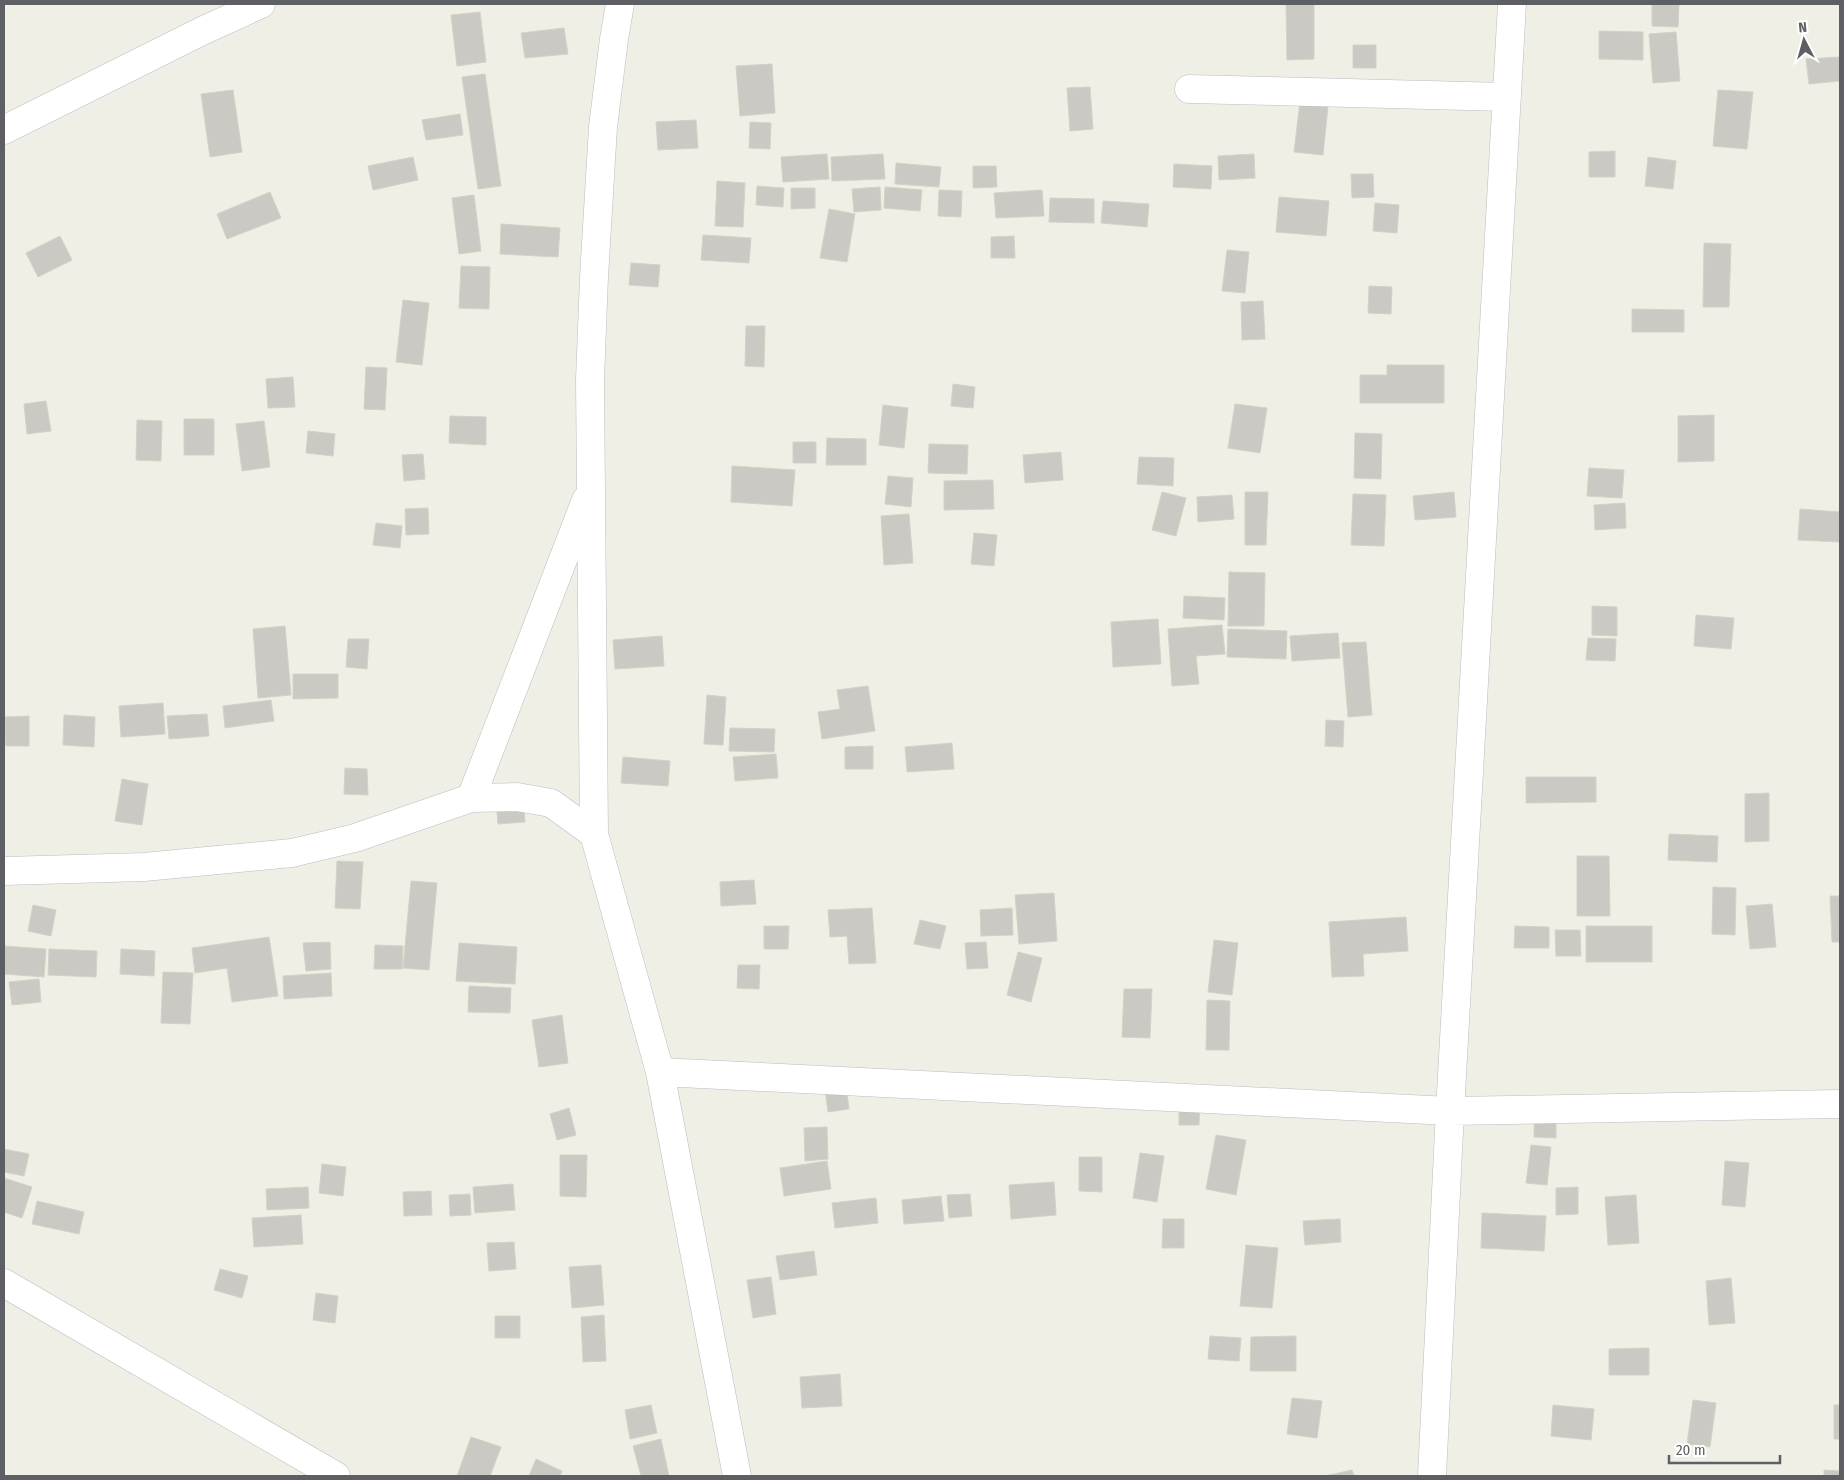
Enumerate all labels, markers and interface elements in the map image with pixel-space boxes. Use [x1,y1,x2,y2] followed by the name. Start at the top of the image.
[1779,15,1829,65] north arrow
[1798,19,1808,36] text: N
[1669,1432,1780,1464] scale bar
[1676,1441,1706,1459] text: 20 m

